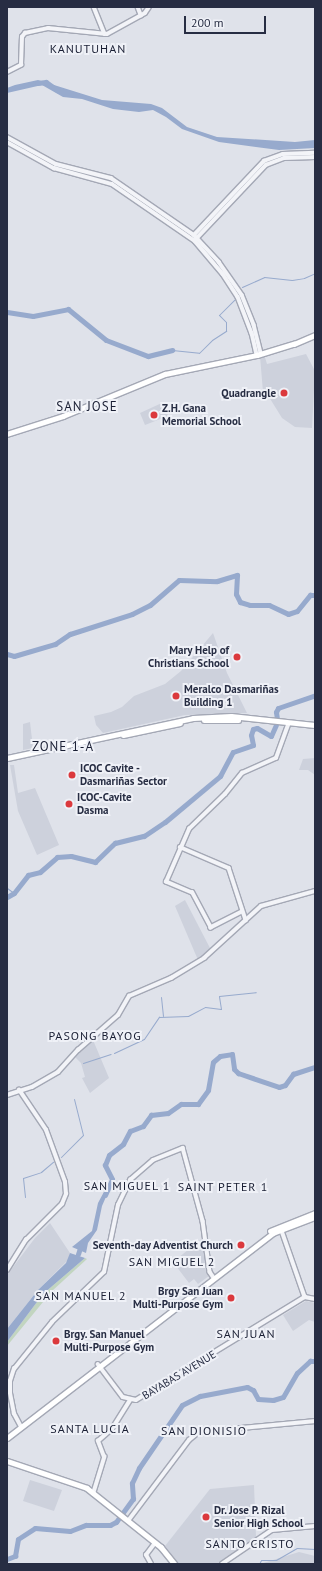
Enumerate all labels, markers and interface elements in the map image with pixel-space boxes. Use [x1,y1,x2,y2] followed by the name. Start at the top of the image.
[186,8,268,34] scale bar
[191,15,224,30] text: 200 m
[50,42,126,56] district label: KANUTUHAN
[221,386,276,400] place label: Quadrangle
[279,388,289,398] marker: Quadrangle
[56,399,118,415] district label: SAN JOSE
[162,402,241,428] place label: Z.H. Gana Memorial School
[149,410,159,420] marker: Z.H. Gana Memorial School
[148,644,229,670] place label: Mary Help of Christians School
[232,652,242,662] marker: Mary Help of Christians School
[184,683,279,709] place label: Meralco Dasmariñas Building 1
[171,691,181,701] marker: Meralco Dasmariñas Building 1
[32,739,94,755] district label: ZONE 1-A
[80,762,167,788] place label: ICOC Cavite - Dasmariñas Sector
[67,770,77,780] marker: ICOC Cavite - Dasmariñas Sector
[77,791,132,817] place label: ICOC-Cavite Dasma
[64,799,74,809] marker: ICOC-Cavite Dasma
[48,1029,142,1043] district label: PASONG BAYOG
[83,1179,171,1193] district label: SAN MIGUEL 1
[178,1180,268,1194] district label: SAINT PETER 1
[92,1238,233,1252] place label: Seventh-day Adventist Church
[236,1240,246,1250] marker: Seventh-day Adventist Church
[128,1255,216,1269] district label: SAN MIGUEL 2
[133,1285,223,1311] place label: Brgy San Juan Multi-Purpose Gym
[35,1289,127,1303] district label: SAN MANUEL 2
[226,1293,236,1303] marker: Brgy San Juan Multi-Purpose Gym
[216,1327,276,1341] district label: SAN JUAN
[64,1328,154,1354] place label: Brgy. San Manuel Multi-Purpose Gym
[51,1336,61,1346] marker: Brgy. San Manuel Multi-Purpose Gym
[140,1348,218,1402] street label: BAYABAS AVENUE
[50,1422,130,1436] district label: SANTA LUCIA
[161,1424,247,1438] district label: SAN DIONISIO
[214,1504,303,1530] place label: Dr. Jose P. Rizal Senior High School
[201,1512,211,1522] marker: Dr. Jose P. Rizal Senior High School
[205,1537,295,1551] district label: SANTO CRISTO

